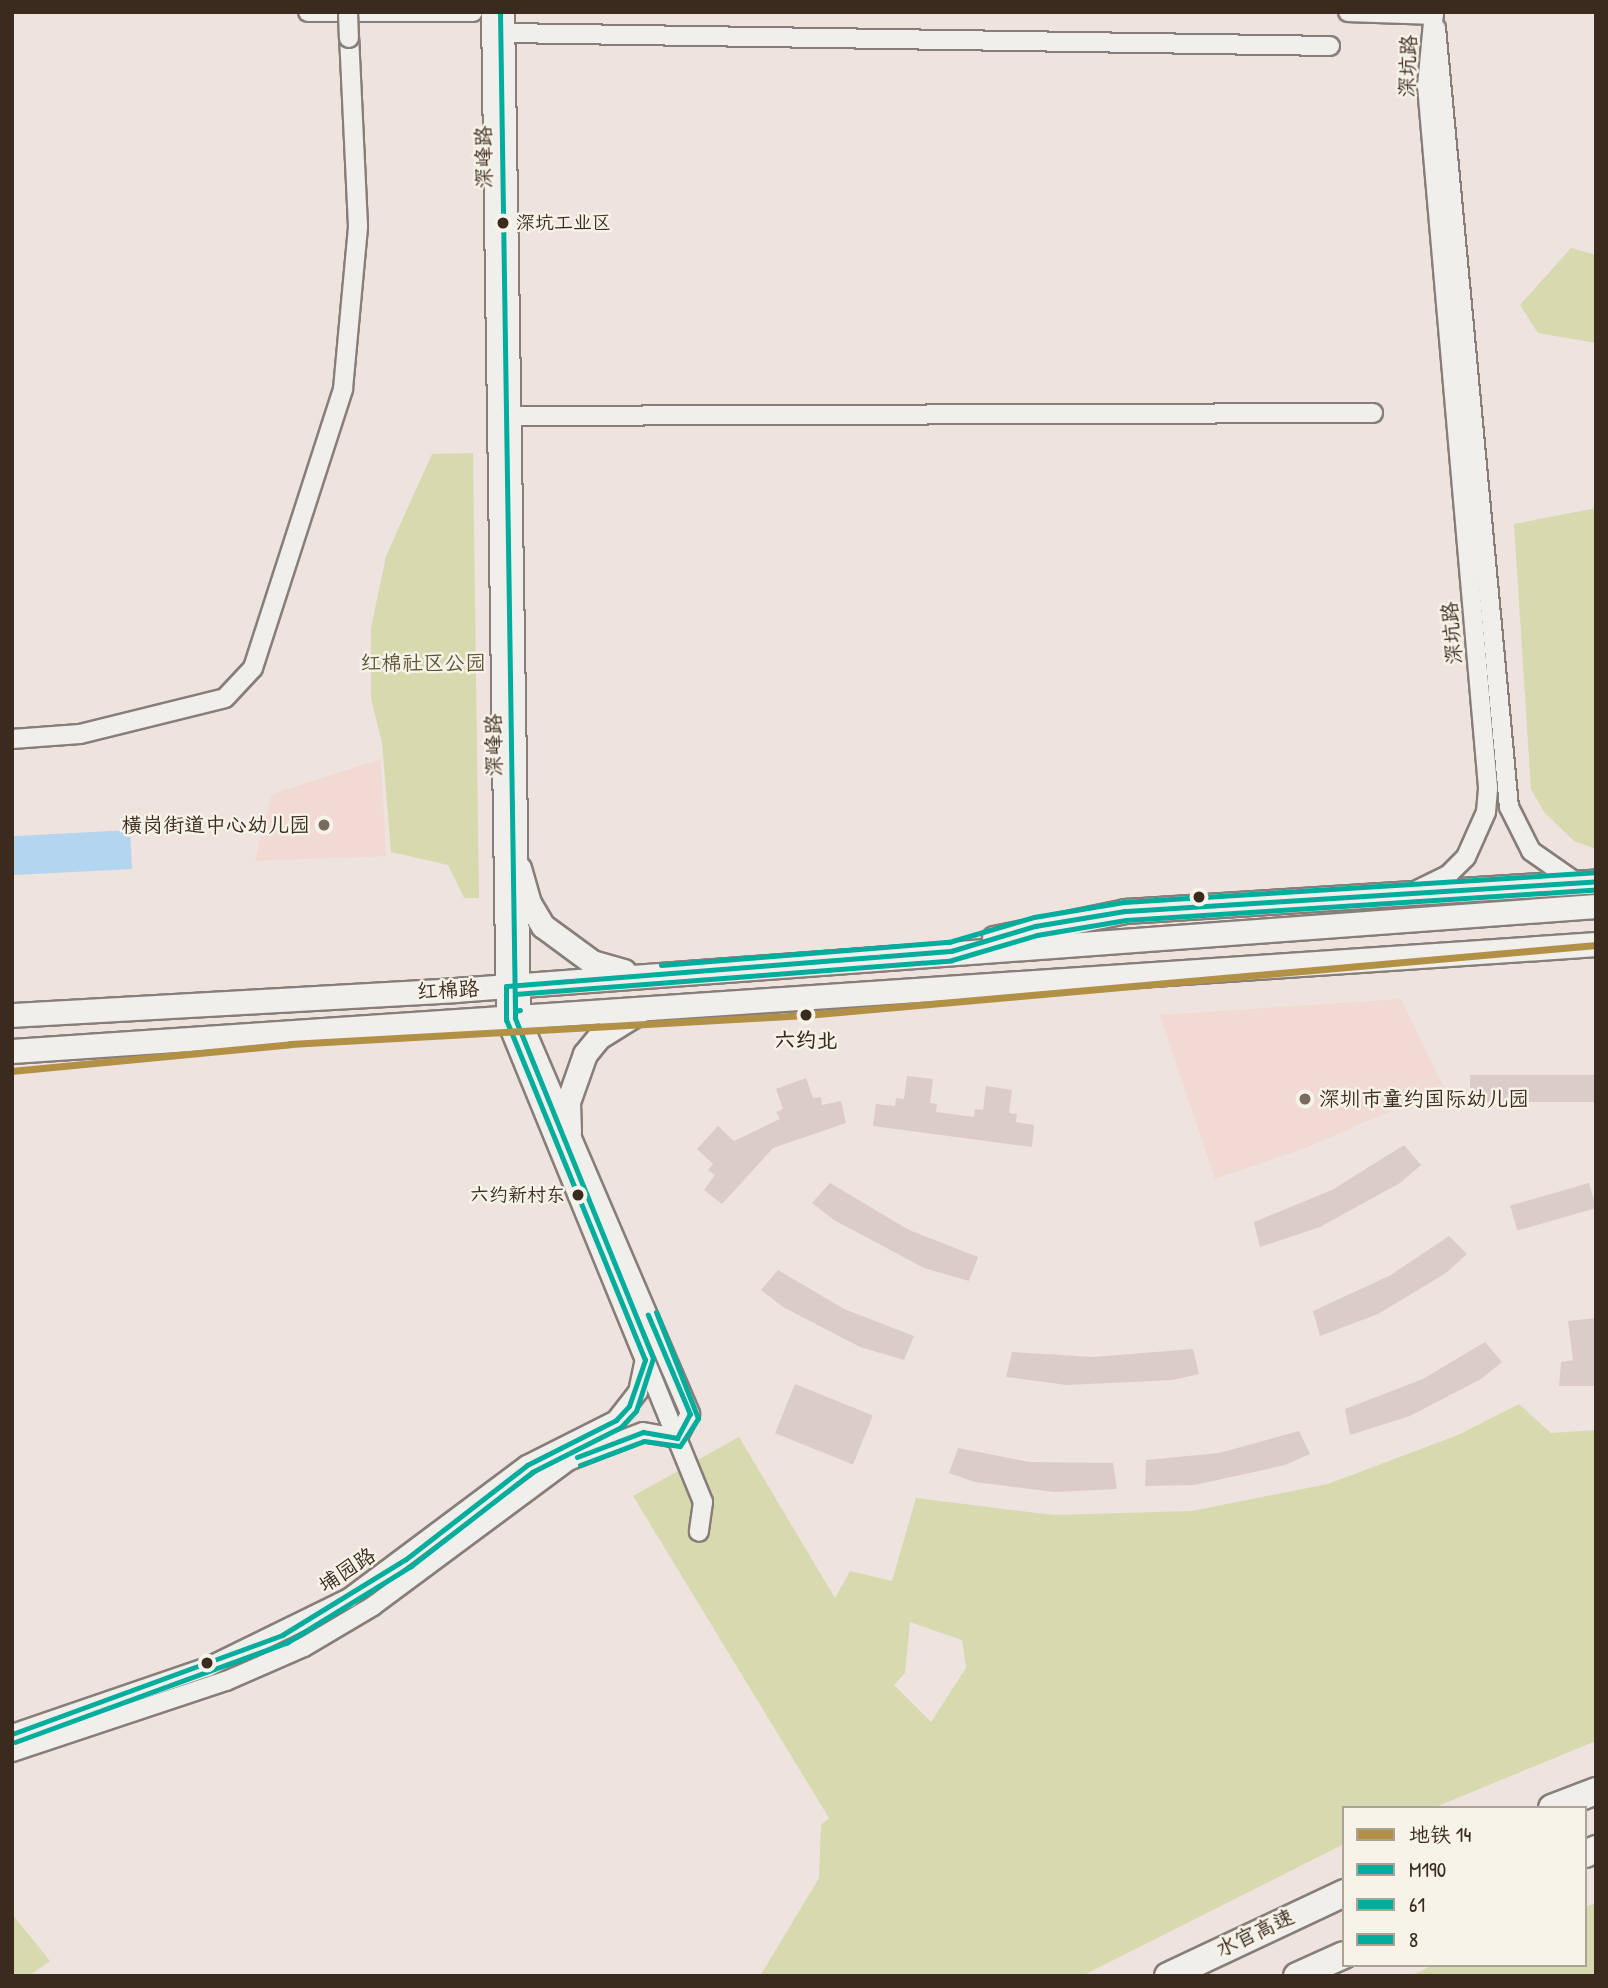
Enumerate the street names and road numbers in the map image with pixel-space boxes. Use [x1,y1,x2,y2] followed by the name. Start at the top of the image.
[1394,34,1422,98] street label: 深坑路
[471,125,497,189] street label: 深峰路
[1437,601,1467,665] street label: 深坑路
[481,713,507,777] street label: 深峰路
[416,976,480,1004] street label: 红棉路
[314,1542,380,1598] street label: 埔园路
[1212,1904,1298,1962] street label: 水官高速

